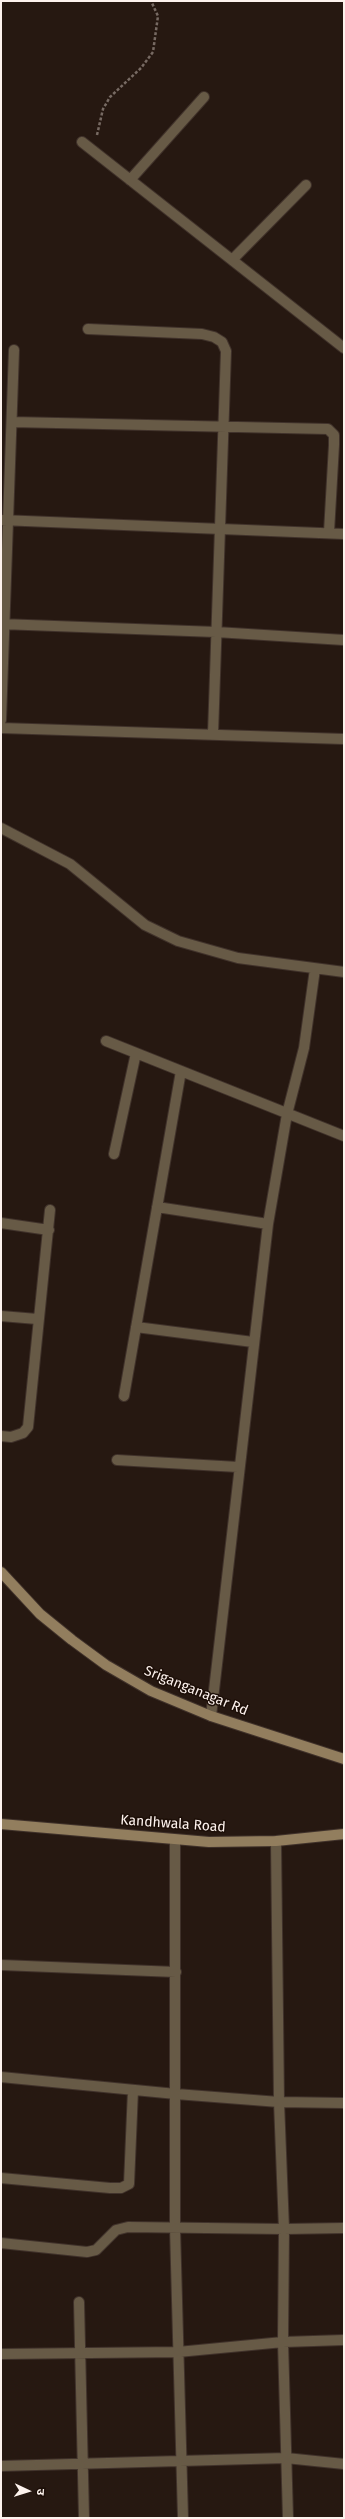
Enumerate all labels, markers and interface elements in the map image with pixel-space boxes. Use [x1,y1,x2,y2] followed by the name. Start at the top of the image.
[142,1663,250,1719] street label: Sriganganagar Rd
[120,1812,226,1836] street label: Kandhwala Road
[8,2471,48,2511] north arrow
[34,2488,47,2496] text: उ

